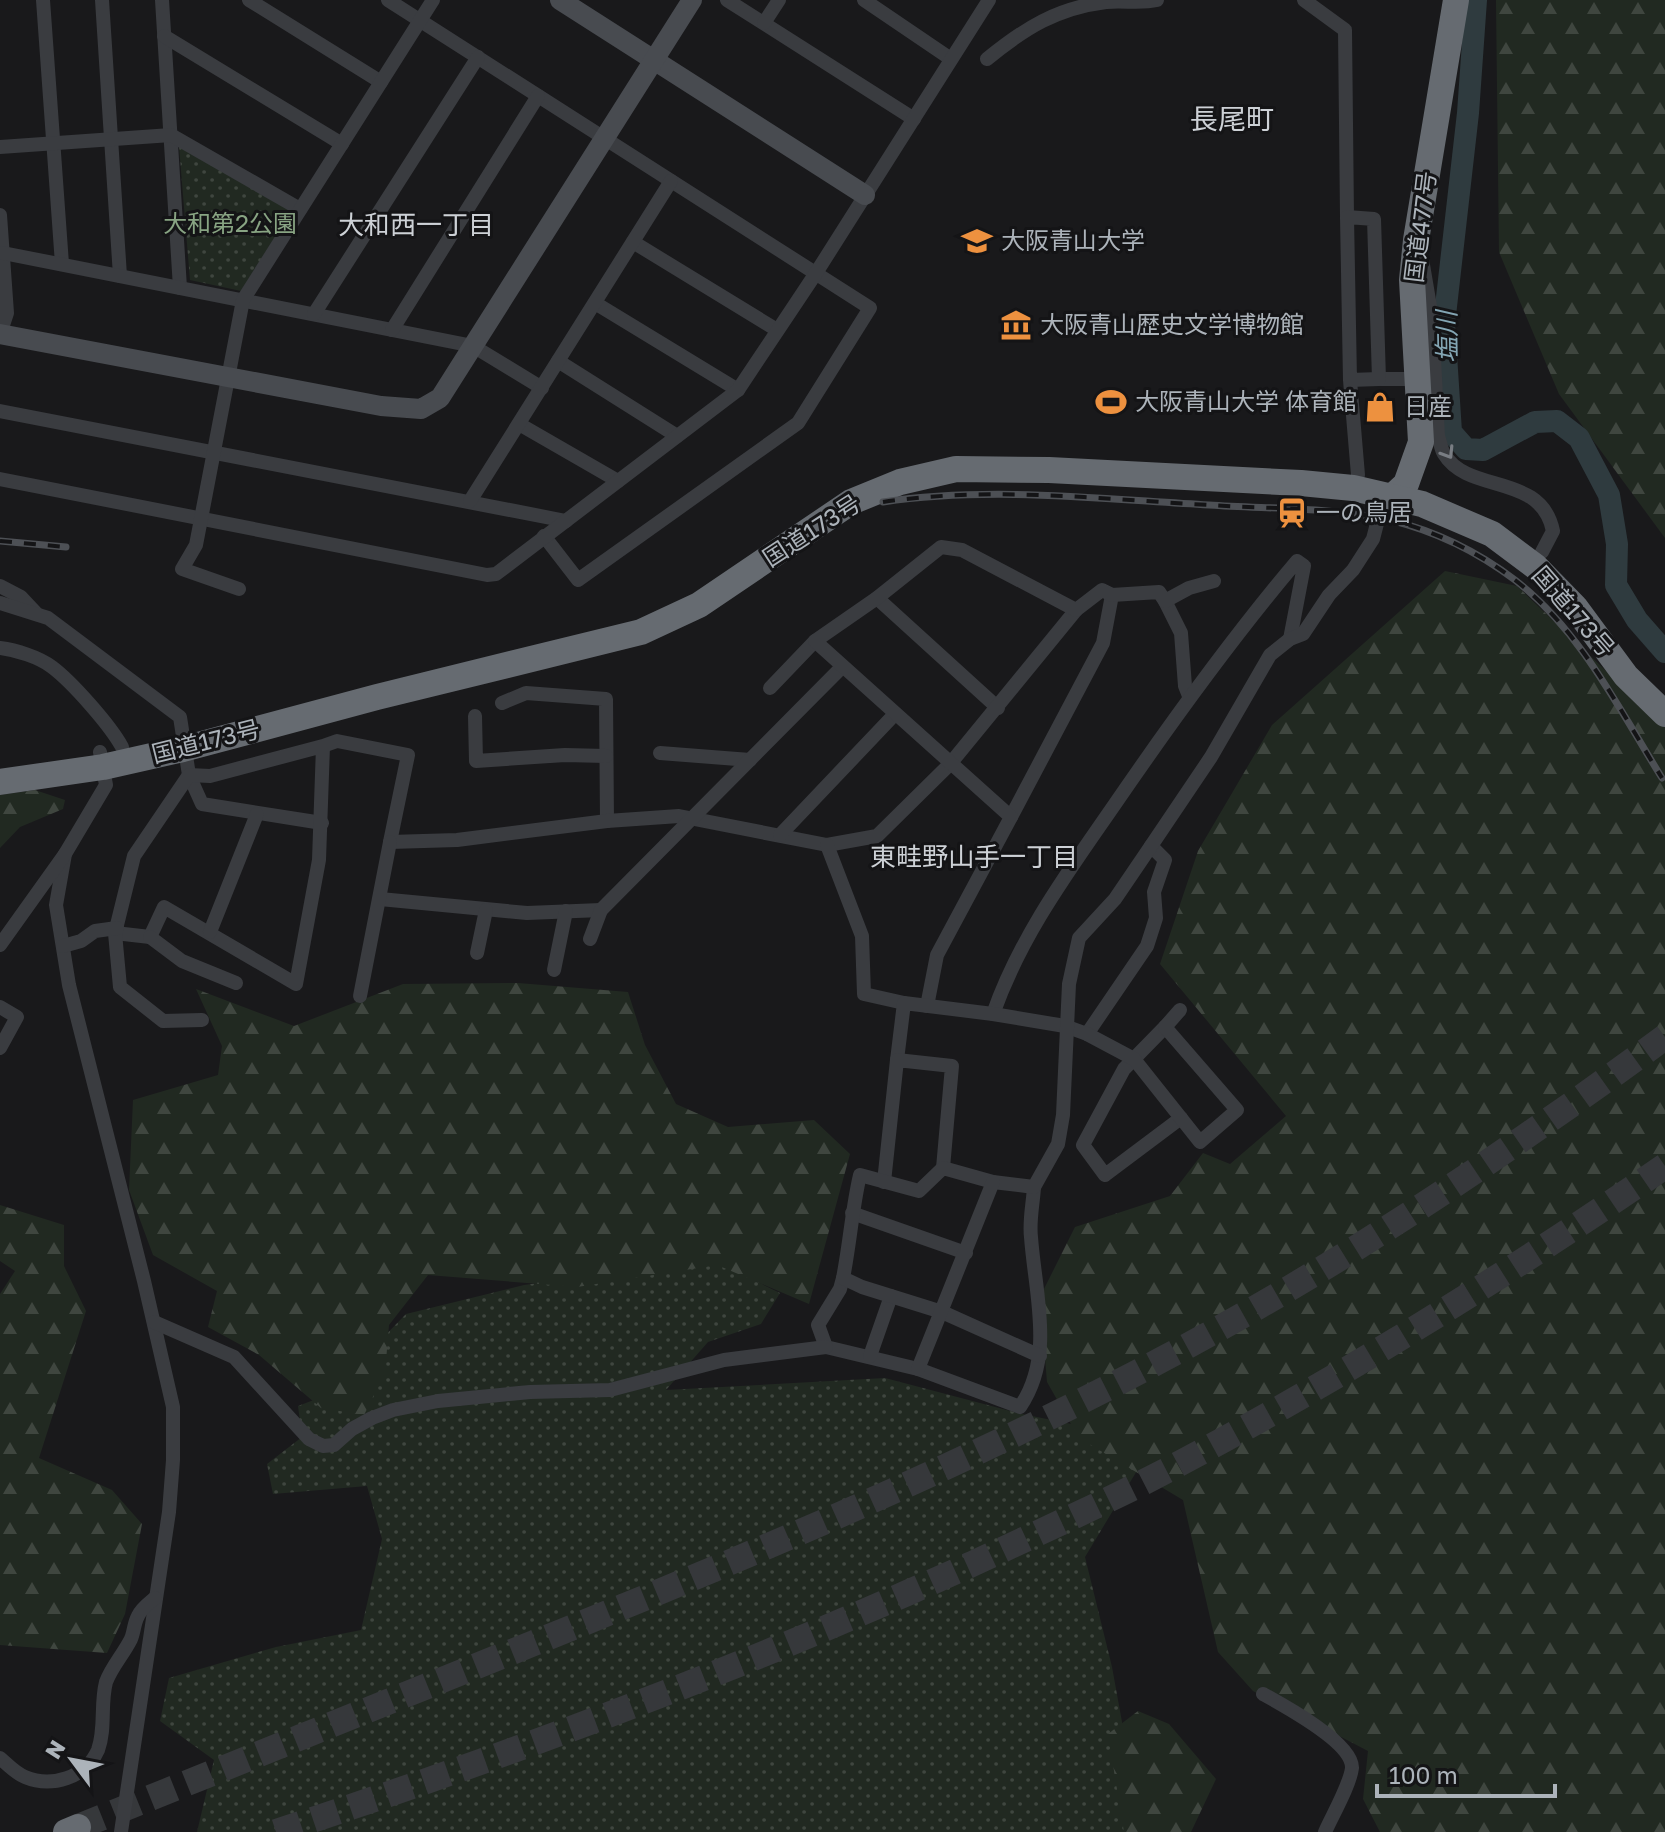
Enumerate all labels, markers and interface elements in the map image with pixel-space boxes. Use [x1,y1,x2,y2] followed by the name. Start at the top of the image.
[1190,102,1274,135] district label: 長尾町
[1398,169,1441,284] street label: 国道477号
[163,208,297,237] park label: 大和第2公園
[338,209,494,240] district label: 大和西一丁目
[960,224,994,258] school or university icon: 大阪青山大学
[1001,225,1145,254] place label: 大阪青山大学
[999,308,1033,342] museum icon: 大阪青山歴史文学博物館
[1430,308,1462,363] water label: 塩川
[1040,309,1304,338] place label: 大阪青山歴史文学博物館
[1094,385,1128,419] sports icon: 大阪青山大学 体育館
[1135,386,1357,415] place label: 大阪青山大学 体育館
[1363,390,1397,424] shop icon: 日産
[1404,391,1452,420] place label: 日産
[1438,445,1453,459] one-way arrow
[757,488,865,572] street label: 国道173号
[1275,496,1309,530] station icon: 一の鳥居
[1316,497,1412,526] place label: 一の鳥居
[1527,560,1621,662] street label: 国道173号
[149,713,263,768] street label: 国道173号
[870,841,1078,872] district label: 東畦野山手一丁目
[32,1720,112,1800] north arrow
[39,1735,70,1763] text: N
[1377,1748,1555,1798] scale bar
[1389,1760,1458,1789] text: 100 m

